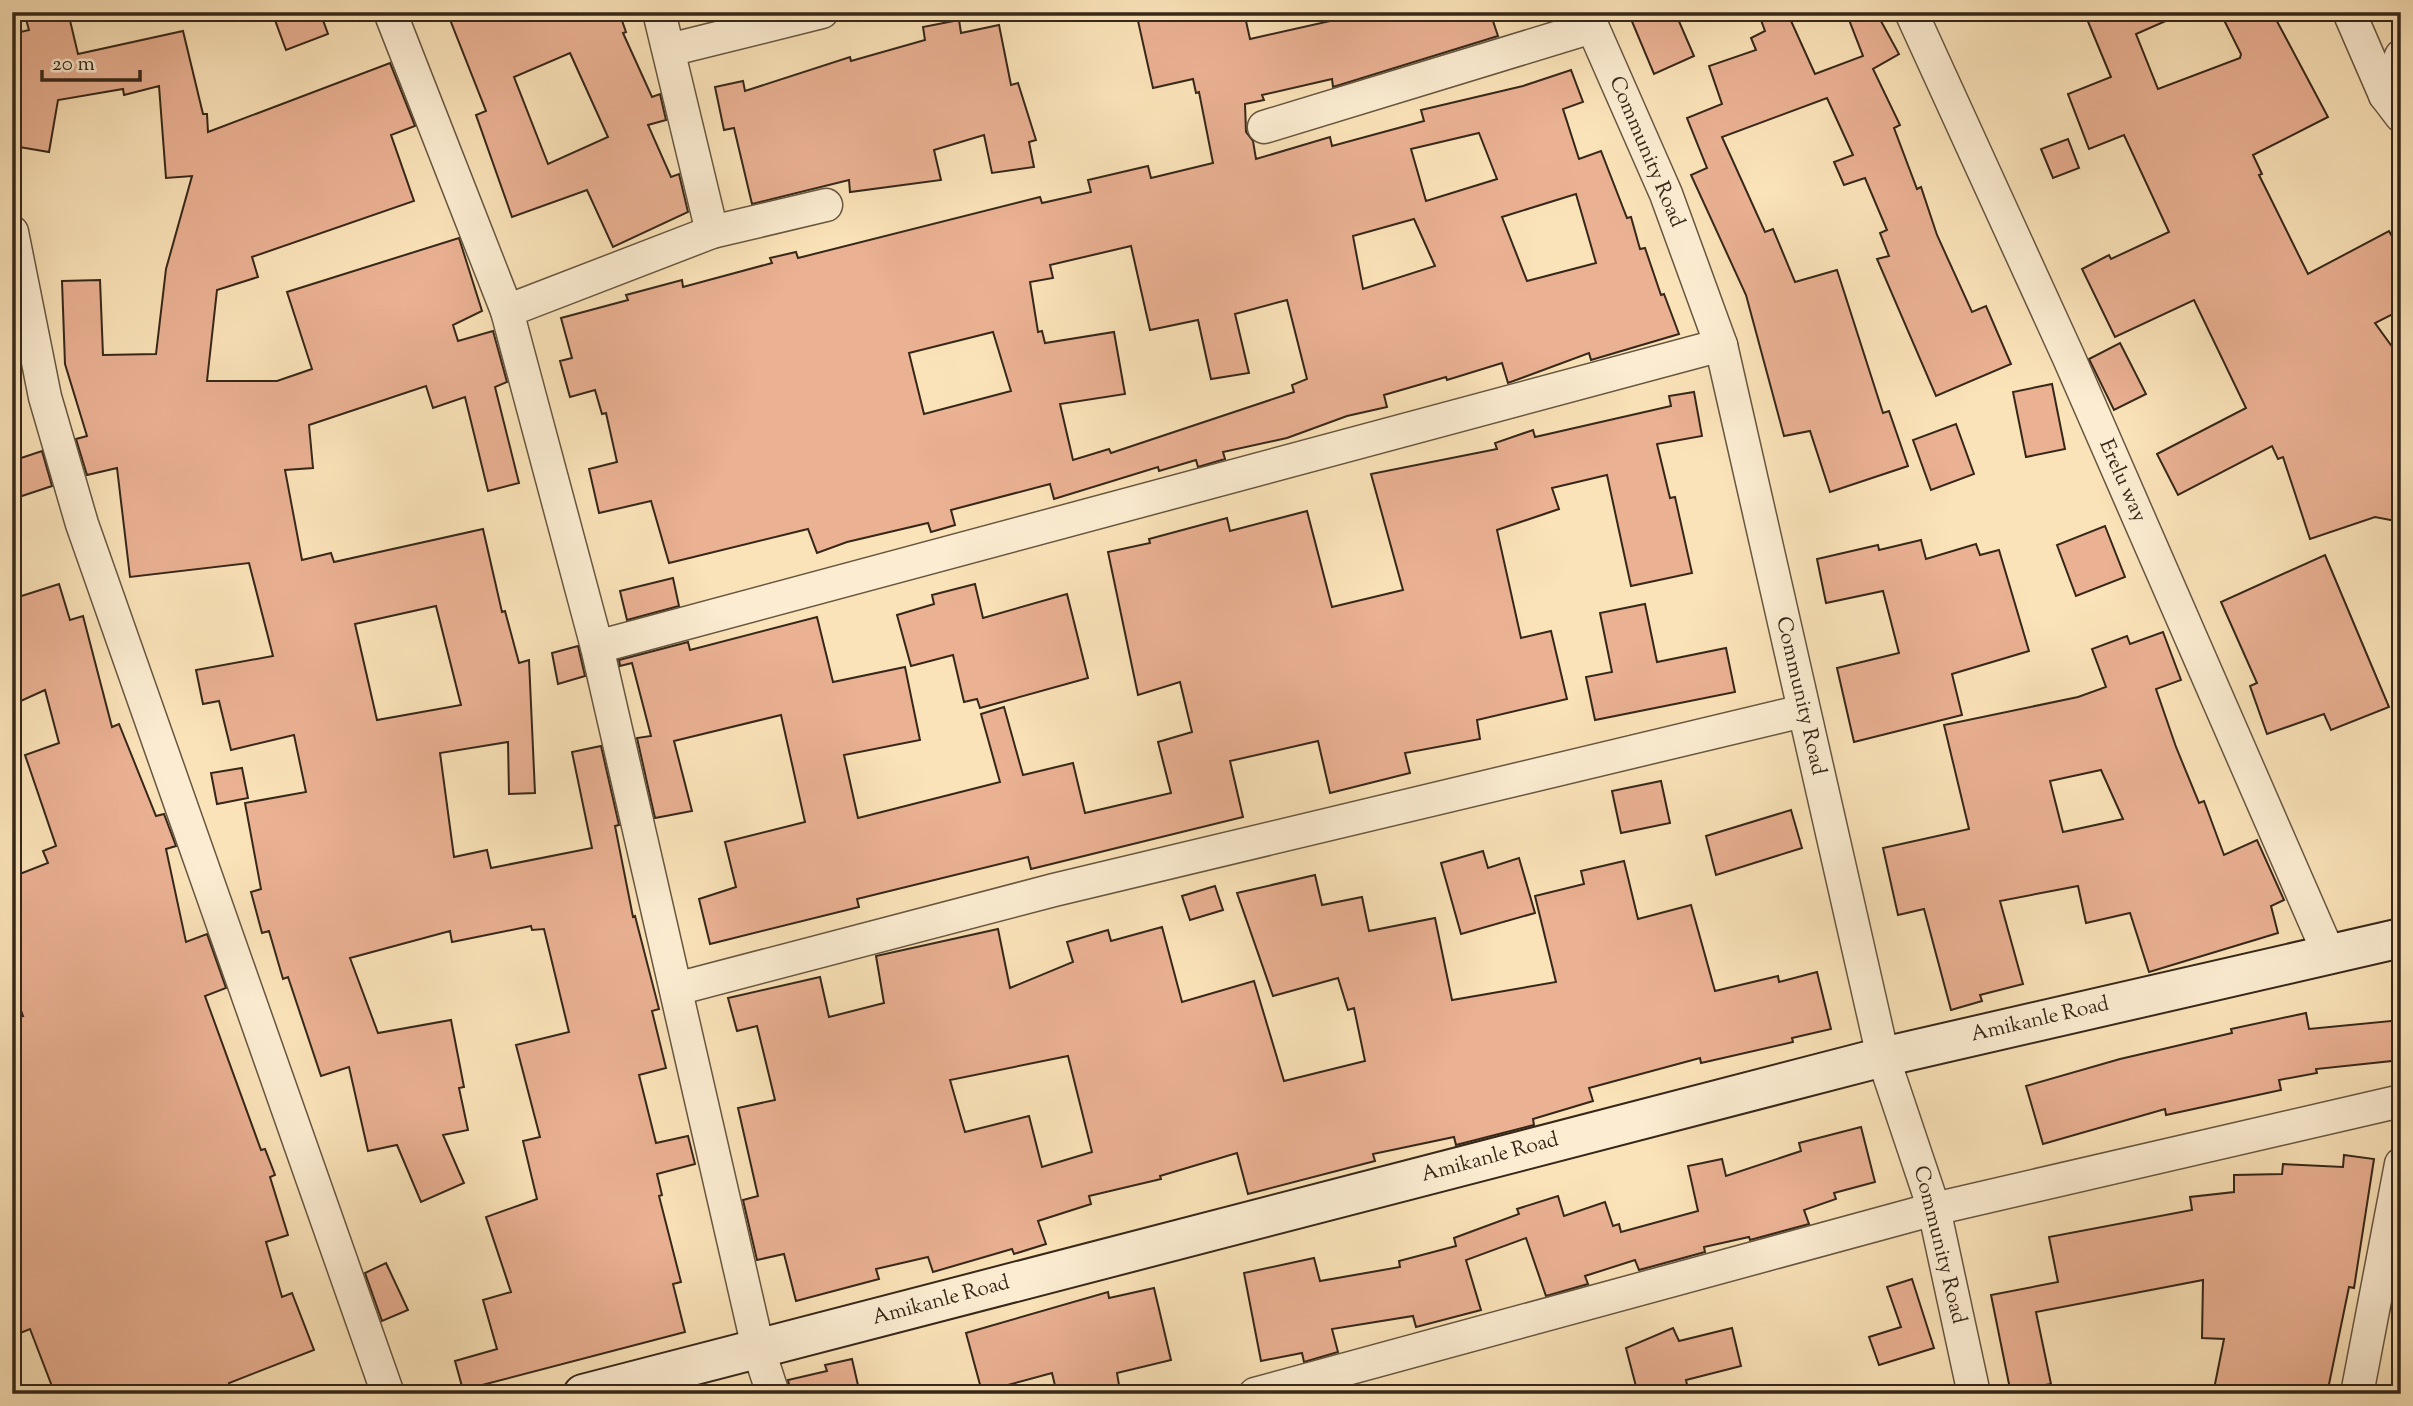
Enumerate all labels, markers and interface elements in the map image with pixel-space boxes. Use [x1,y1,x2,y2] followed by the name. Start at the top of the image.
[42,38,140,82] scale bar
[52,50,95,80] text: 20 m
[1601,72,1692,233] street label: Community Road
[2090,435,2154,528] street label: Erelu way
[1767,614,1833,778] street label: Community Road
[1968,989,2112,1050] street label: Amikanle Road
[1418,1125,1562,1191] street label: Amikanle Road
[1905,1163,1973,1327] street label: Community Road
[869,1268,1013,1334] street label: Amikanle Road

